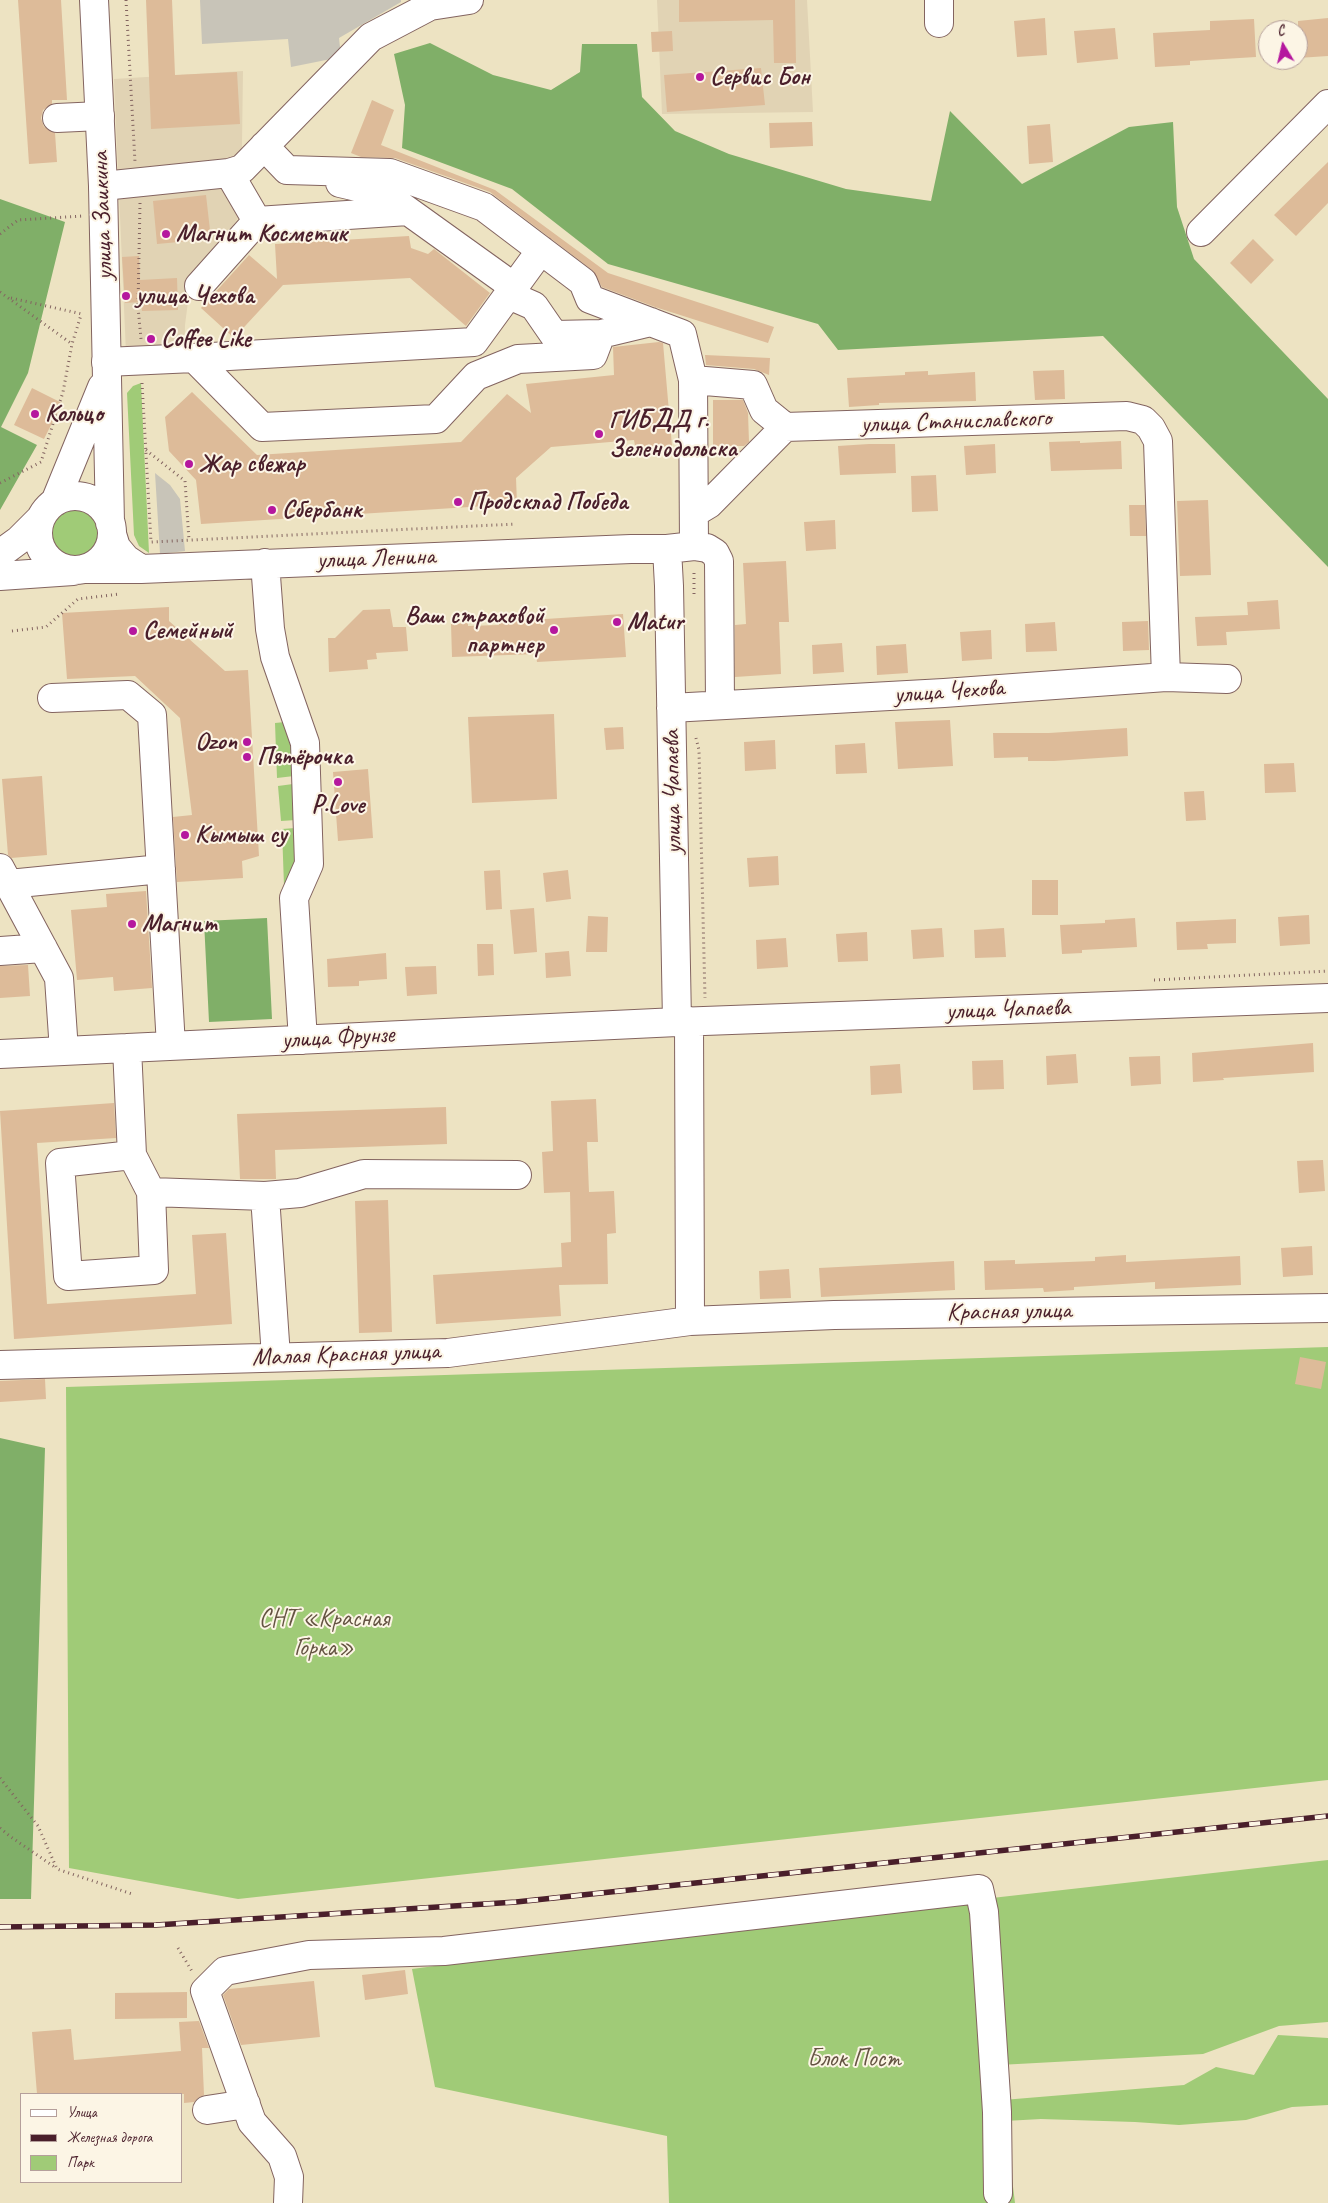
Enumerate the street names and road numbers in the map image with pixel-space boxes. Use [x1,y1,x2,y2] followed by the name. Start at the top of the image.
[86,151,120,281] street label: улица Заикина
[860,404,1052,440] street label: улица Станиславского
[316,542,436,576] street label: улица Ленина
[893,673,1005,711] street label: улица Чехова
[657,730,689,854] street label: улица Чапаева
[945,993,1071,1027] street label: улица Чапаева
[281,1020,395,1056] street label: улица Фрунзе
[946,1296,1072,1328] street label: Красная улица
[252,1337,440,1373] street label: Малая Красная улица

